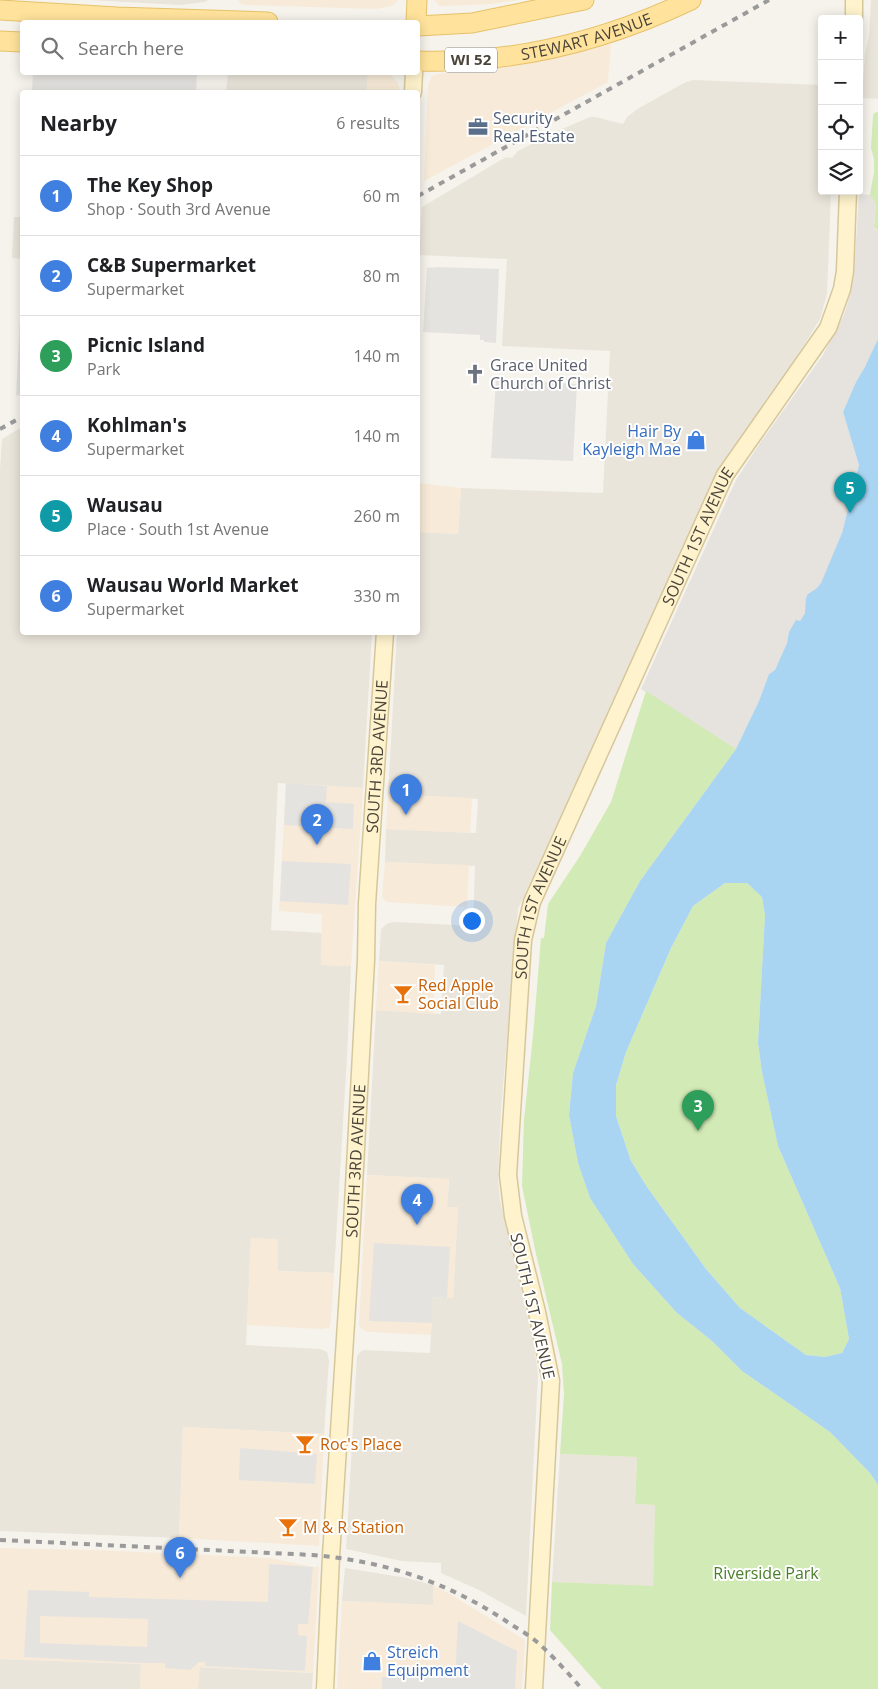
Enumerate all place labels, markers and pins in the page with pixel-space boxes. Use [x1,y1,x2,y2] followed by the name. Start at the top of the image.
[493,107,575,147] place label: Security Real Estate
[467,116,489,138] office icon: Security Real Estate
[490,354,611,394] place label: Grace United Church of Christ
[464,363,486,385] church icon: Grace United Church of Christ
[582,420,682,460] place label: Hair By Kayleigh Mae
[685,429,707,451] shop icon: Hair By Kayleigh Mae
[834,472,866,513] pin: 5
[390,774,422,815] pin: 1
[301,804,333,845] pin: 2
[418,974,499,1014] place label: Red Apple Social Club
[392,983,414,1005] bar icon: Red Apple Social Club
[682,1090,714,1131] pin: 3
[401,1184,433,1225] pin: 4
[294,1433,316,1455] bar icon: Roc's Place
[320,1433,402,1455] place label: Roc's Place
[277,1516,299,1538] bar icon: M & R Station
[303,1516,404,1538] place label: M & R Station
[164,1537,196,1578] pin: 6
[387,1641,469,1681] place label: Streich Equipment
[361,1650,383,1672] shop icon: Streich Equipment

